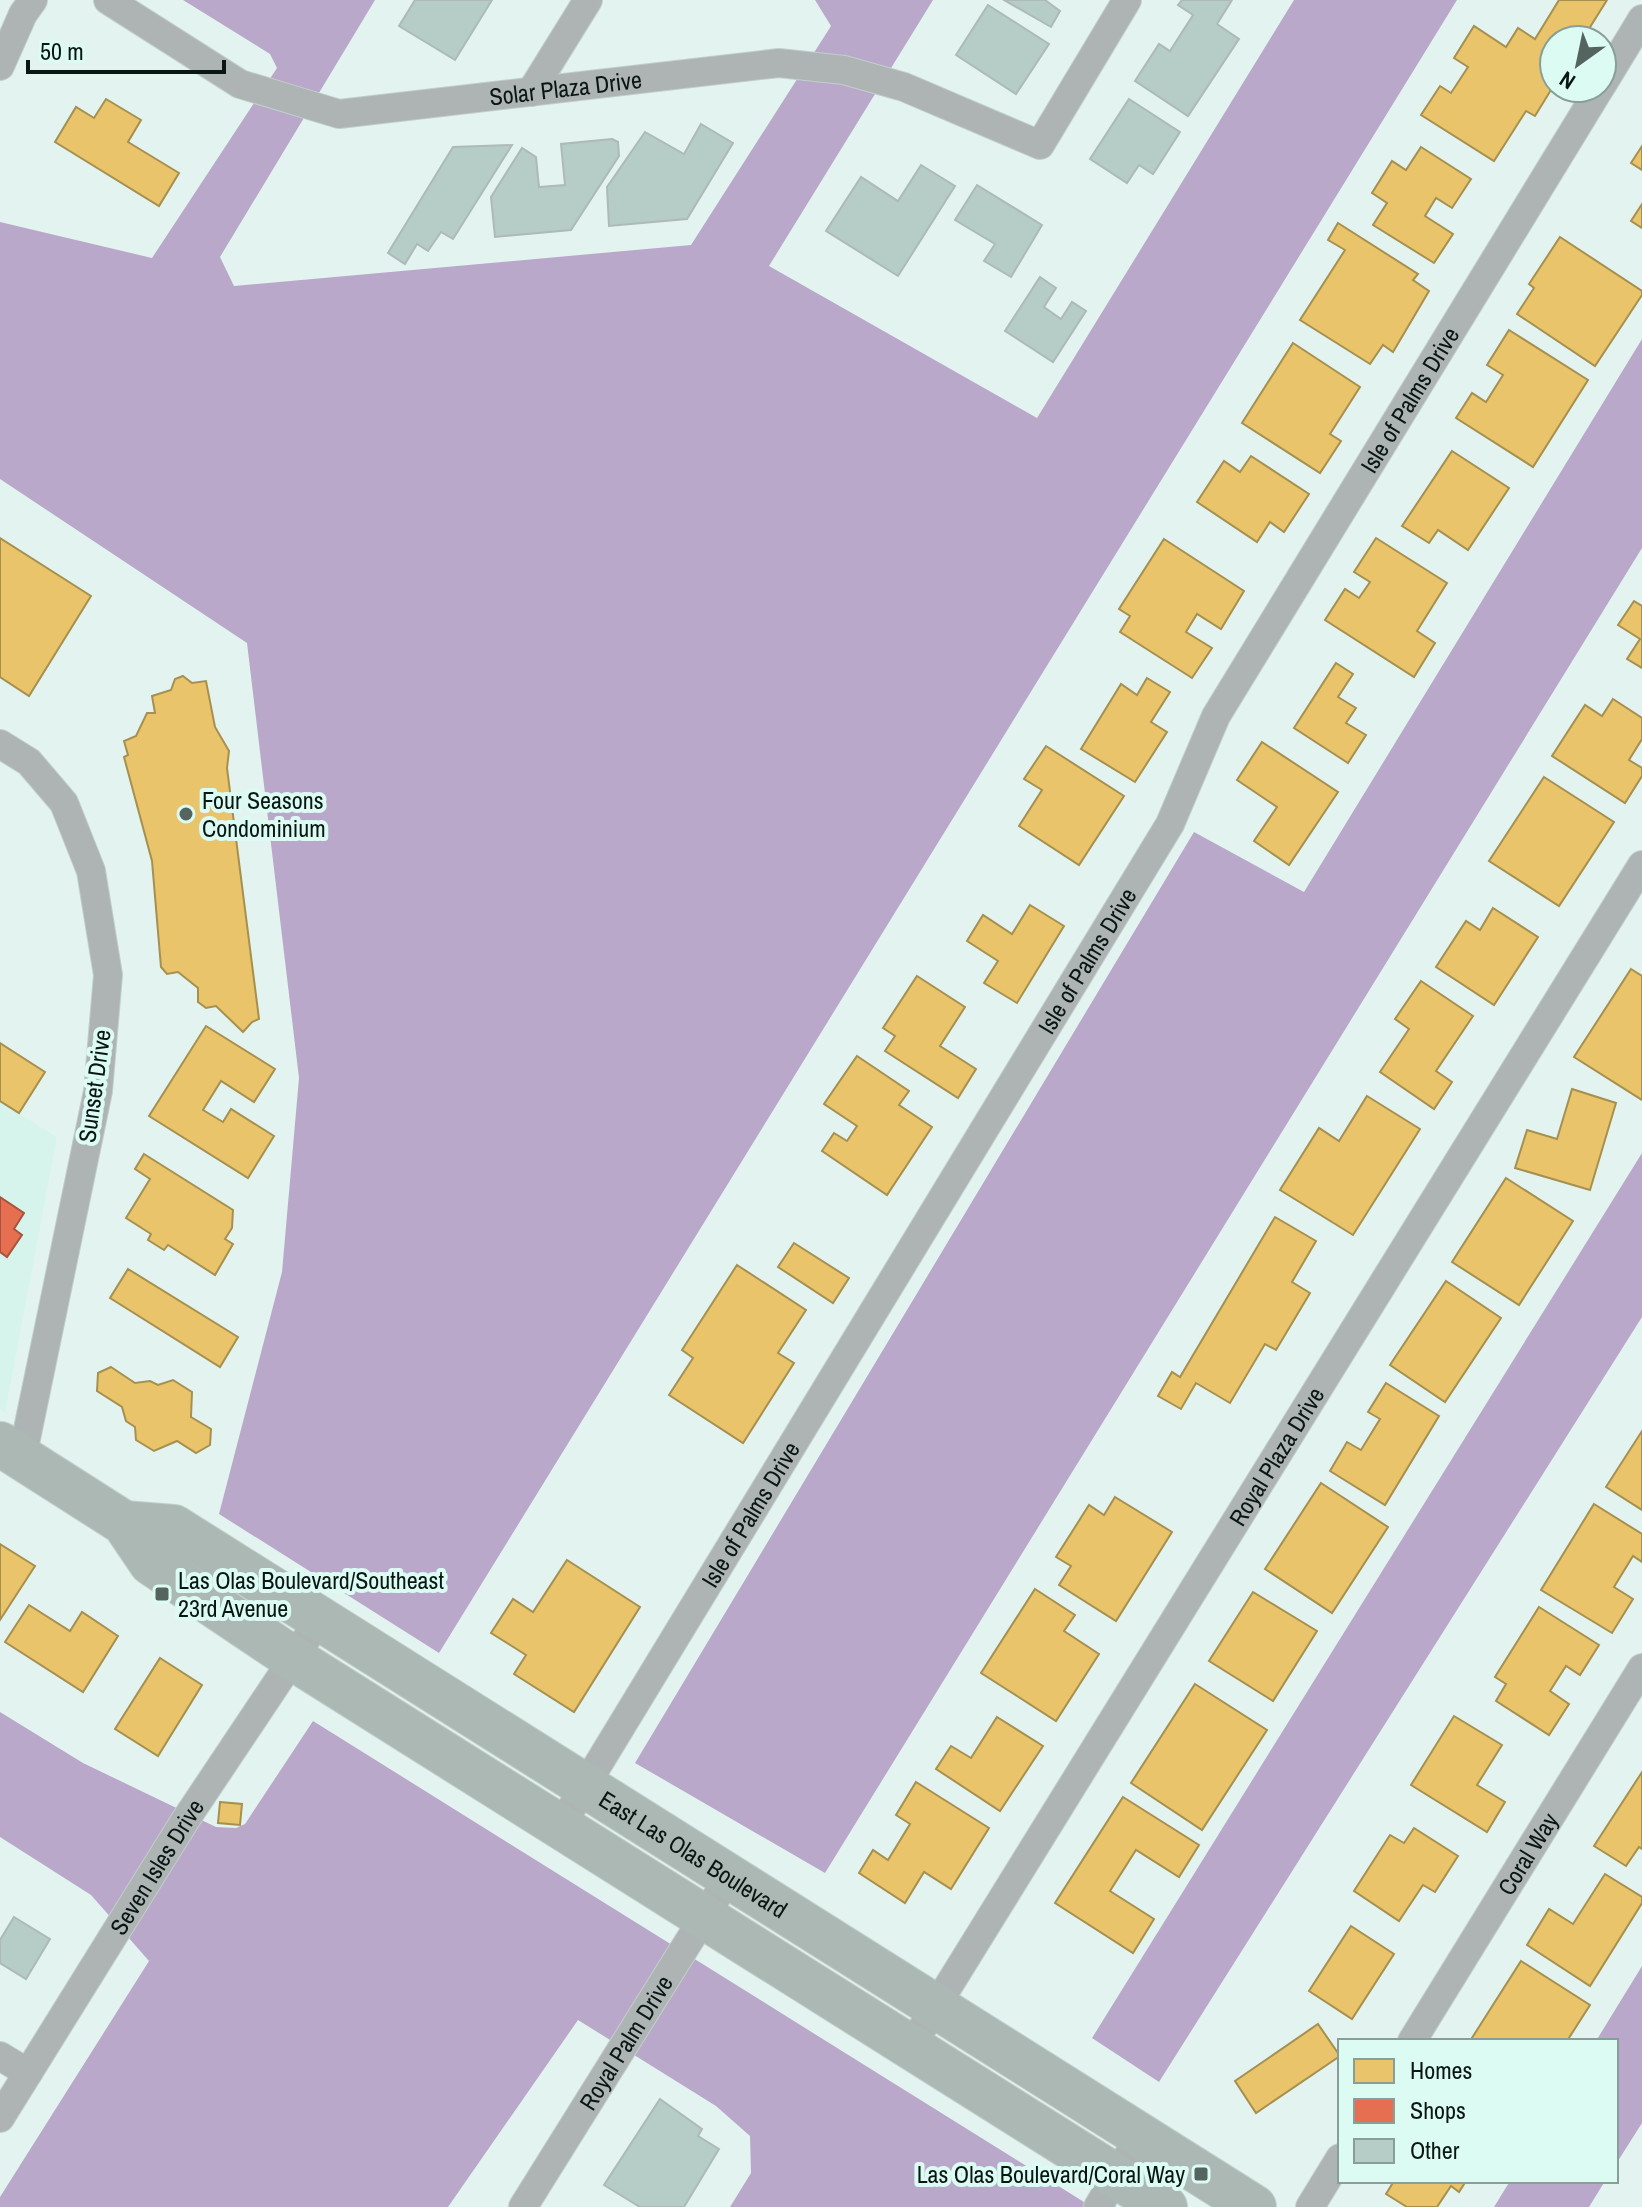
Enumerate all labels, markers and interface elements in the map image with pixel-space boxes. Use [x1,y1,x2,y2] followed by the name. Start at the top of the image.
[28,24,224,74] scale bar
[1538,24,1618,104] north arrow
[40,35,84,67] text: 50 m
[488,63,644,112] street label: Solar Plaza Drive
[1553,65,1581,97] text: N
[1353,321,1466,479] street label: Isle of Palms Drive
[202,784,326,844] place label: Four Seasons Condominium
[177,805,195,823] marker: Four Seasons Condominium
[1030,882,1144,1040] street label: Isle of Palms Drive
[70,1027,118,1145] street label: Sunset Drive
[1221,1381,1331,1532] street label: Royal Plaza Drive
[694,1435,807,1593] street label: Isle of Palms Drive
[178,1564,444,1624] place label: Las Olas Boulevard/Southeast 23rd Avenue
[153,1585,171,1603] marker: Las Olas Boulevard/Southeast 23rd Avenue
[593,1783,794,1925] street label: East Las Olas Boulevard
[102,1793,211,1941] street label: Seven Isles Drive
[1490,1806,1565,1901] street label: Coral Way
[572,1969,680,2116] street label: Royal Palm Drive
[1338,2039,1618,2183] legend
[1410,2054,1472,2086] text: Homes
[1410,2094,1466,2126] text: Shops
[1410,2134,1460,2166] text: Other
[917,2158,1185,2190] place label: Las Olas Boulevard/Coral Way
[1192,2165,1210,2183] marker: Las Olas Boulevard/Coral Way

